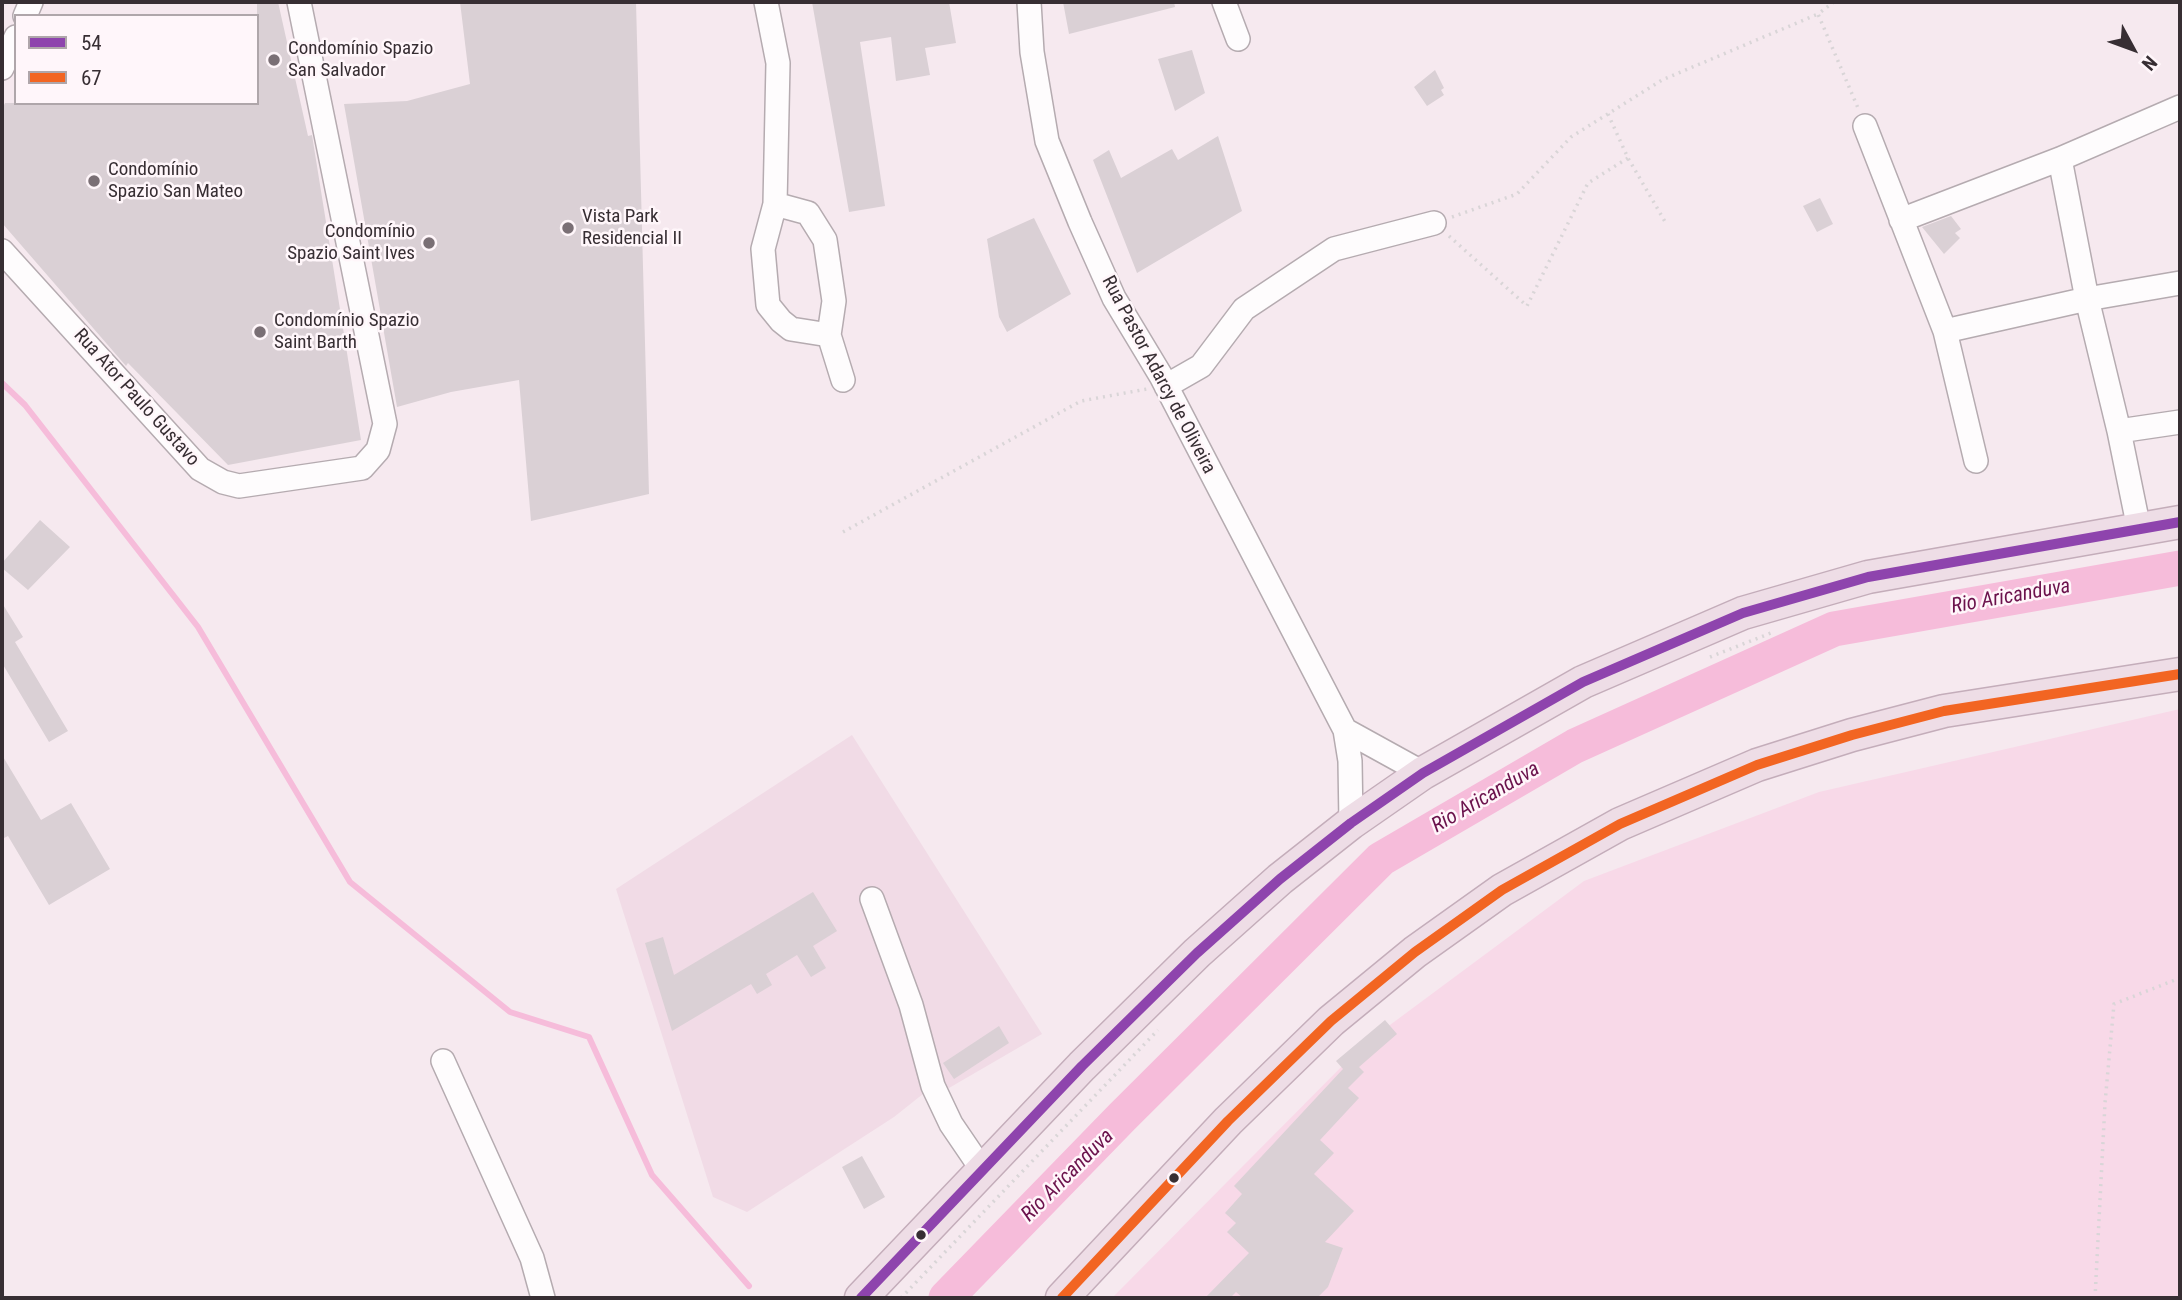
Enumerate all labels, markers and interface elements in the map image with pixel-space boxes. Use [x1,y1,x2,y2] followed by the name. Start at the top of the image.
[14,14,259,105] legend
[2098,14,2168,84] north arrow
[81,31,102,55] text: 54
[288,38,433,82] place label: Condomínio Spazio San Salvador
[2137,51,2162,75] text: N
[266,52,282,68] marker: Condomínio Spazio San Salvador
[81,66,102,90] text: 67
[108,159,243,203] place label: Condomínio Spazio San Mateo
[86,173,102,189] marker: Condomínio Spazio San Mateo
[582,206,682,250] place label: Vista Park Residencial II
[560,220,576,236] marker: Vista Park Residencial II
[287,221,415,265] place label: Condomínio Spazio Saint Ives
[421,235,437,251] marker: Condomínio Spazio Saint Ives
[1096,272,1220,478] street label: Rua Pastor Adarcy de Oliveira
[274,310,419,354] place label: Condomínio Spazio Saint Barth
[252,324,268,340] marker: Condomínio Spazio Saint Barth
[68,325,204,471] street label: Rua Ator Paulo Gustavo
[1950,574,2072,620] water label: Rio Aricanduva
[1428,757,1544,839] water label: Rio Aricanduva
[1017,1125,1119,1227] water label: Rio Aricanduva
[1167,1171,1181,1185] unlabelled marker
[914,1228,928,1242] unlabelled marker

